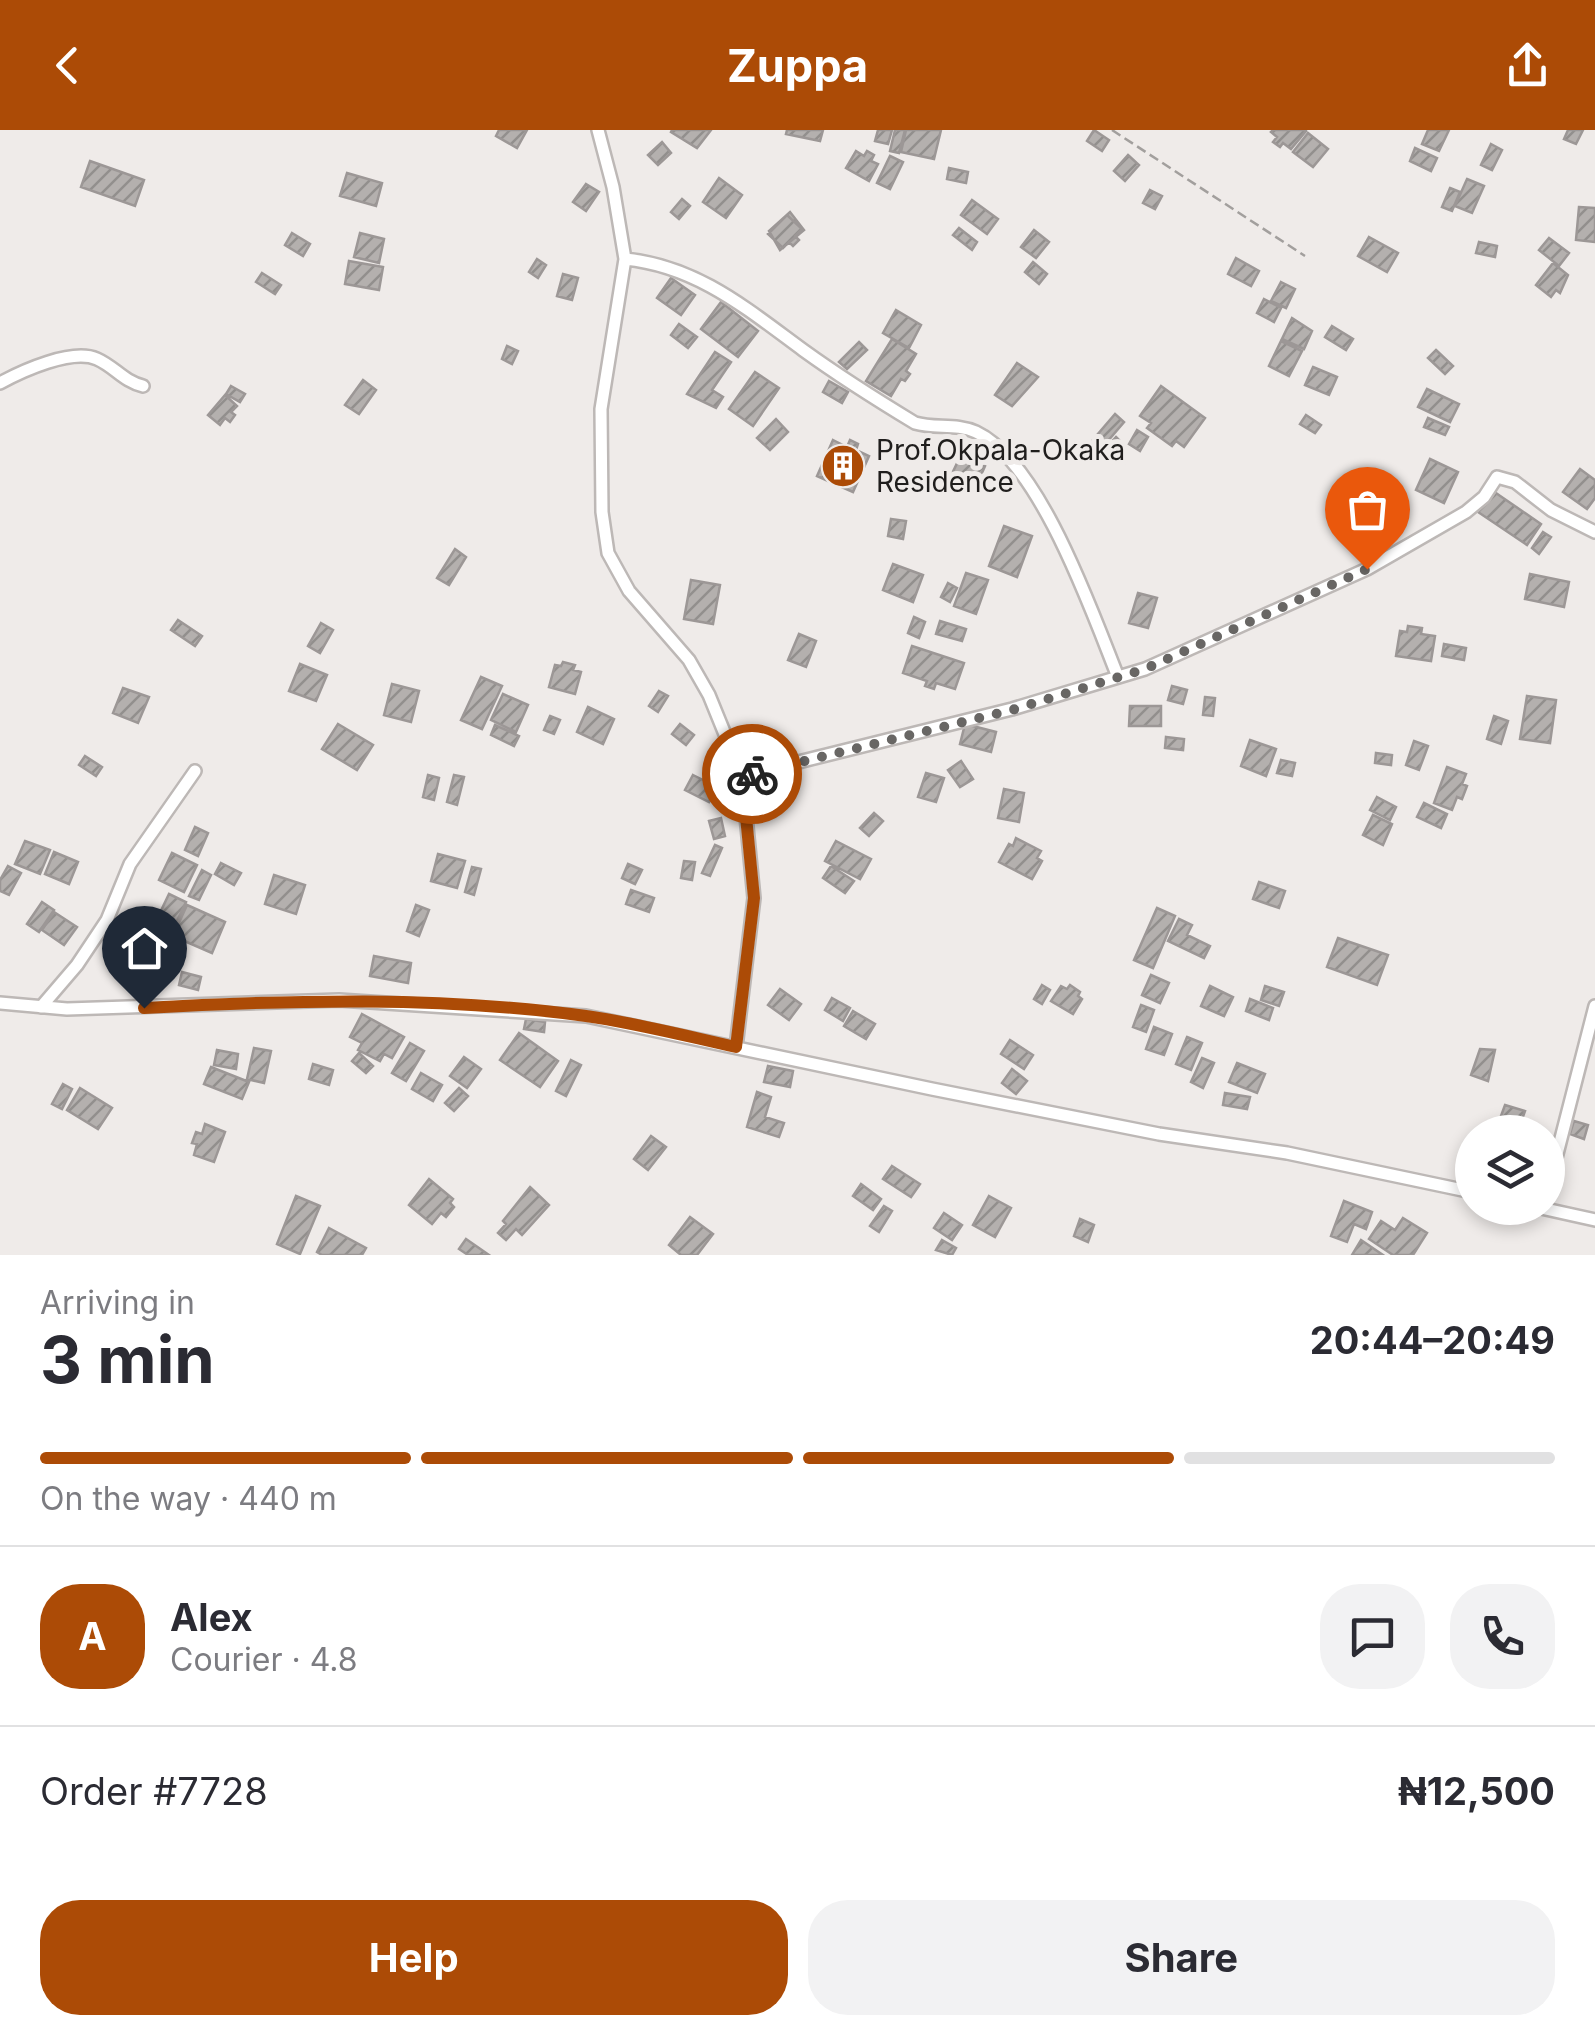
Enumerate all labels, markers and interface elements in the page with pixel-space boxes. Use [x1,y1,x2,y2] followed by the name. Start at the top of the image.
[40,38,95,93] icon: back
[727,38,868,93] text: Zuppa
[1500,38,1555,93] icon: share
[876,433,1125,499] place label: Prof.Okpala-Okaka Residence
[820,443,866,489] building icon: Prof.Okpala-Okaka Residence
[1325,467,1410,570] pin
[1340,482,1395,537] icon: bag
[702,724,802,824] courier
[725,747,780,802] icon: bike
[102,906,187,1009] pin
[117,921,172,976] icon: home
[1455,1115,1565,1225] map controls
[1455,1115,1565,1225] button: layers
[40,1283,195,1322] text: Arriving in
[1310,1317,1555,1363] text: 20:44–20:49
[40,1320,215,1399] text: 3 min
[40,1479,337,1518] text: On the way · 440 m
[1320,1584,1425,1689] button: chat
[1450,1584,1555,1689] button: phone
[170,1594,253,1640] text: Alex
[78,1613,107,1659] text: A
[170,1640,358,1679] text: Courier · 4.8
[40,1768,268,1814] text: Order #7728
[1398,1768,1555,1814] text: ₦12,500
[40,1900,788,2015] button: Help
[808,1900,1555,2015] button: Share

